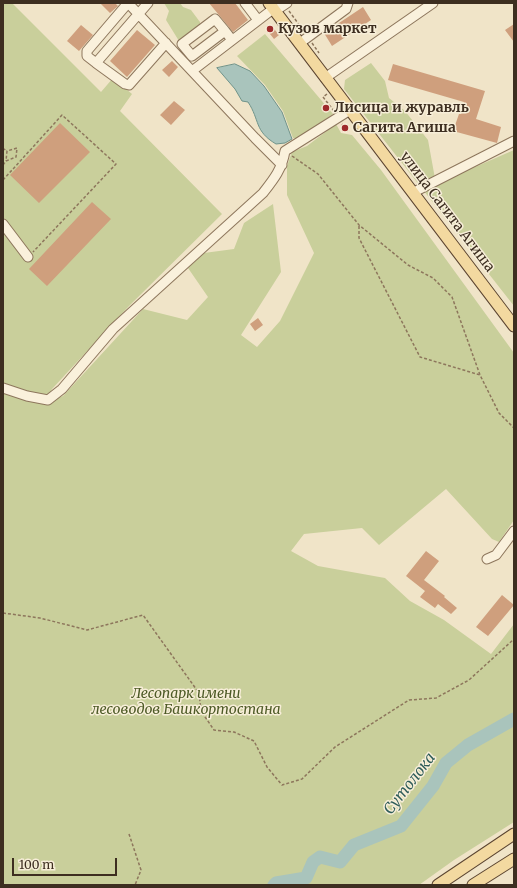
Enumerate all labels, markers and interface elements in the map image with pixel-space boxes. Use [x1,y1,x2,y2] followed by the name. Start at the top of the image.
[278,21,377,37] place label: Кузов маркет
[265,24,275,34] marker: Кузов маркет
[334,100,469,116] place label: Лисица и журавль
[321,103,331,113] marker: Лисица и журавль
[353,120,456,136] place label: Сагита Агиша
[340,123,350,133] marker: Сагита Агиша
[396,148,498,276] street label: улица Сагита Агиша
[91,686,281,718] park label: Лесопарк имени лесоводов Башкортостана
[380,750,440,818] water label: Сутолока
[14,850,119,876] scale bar
[19,857,54,872] text: 100 m

